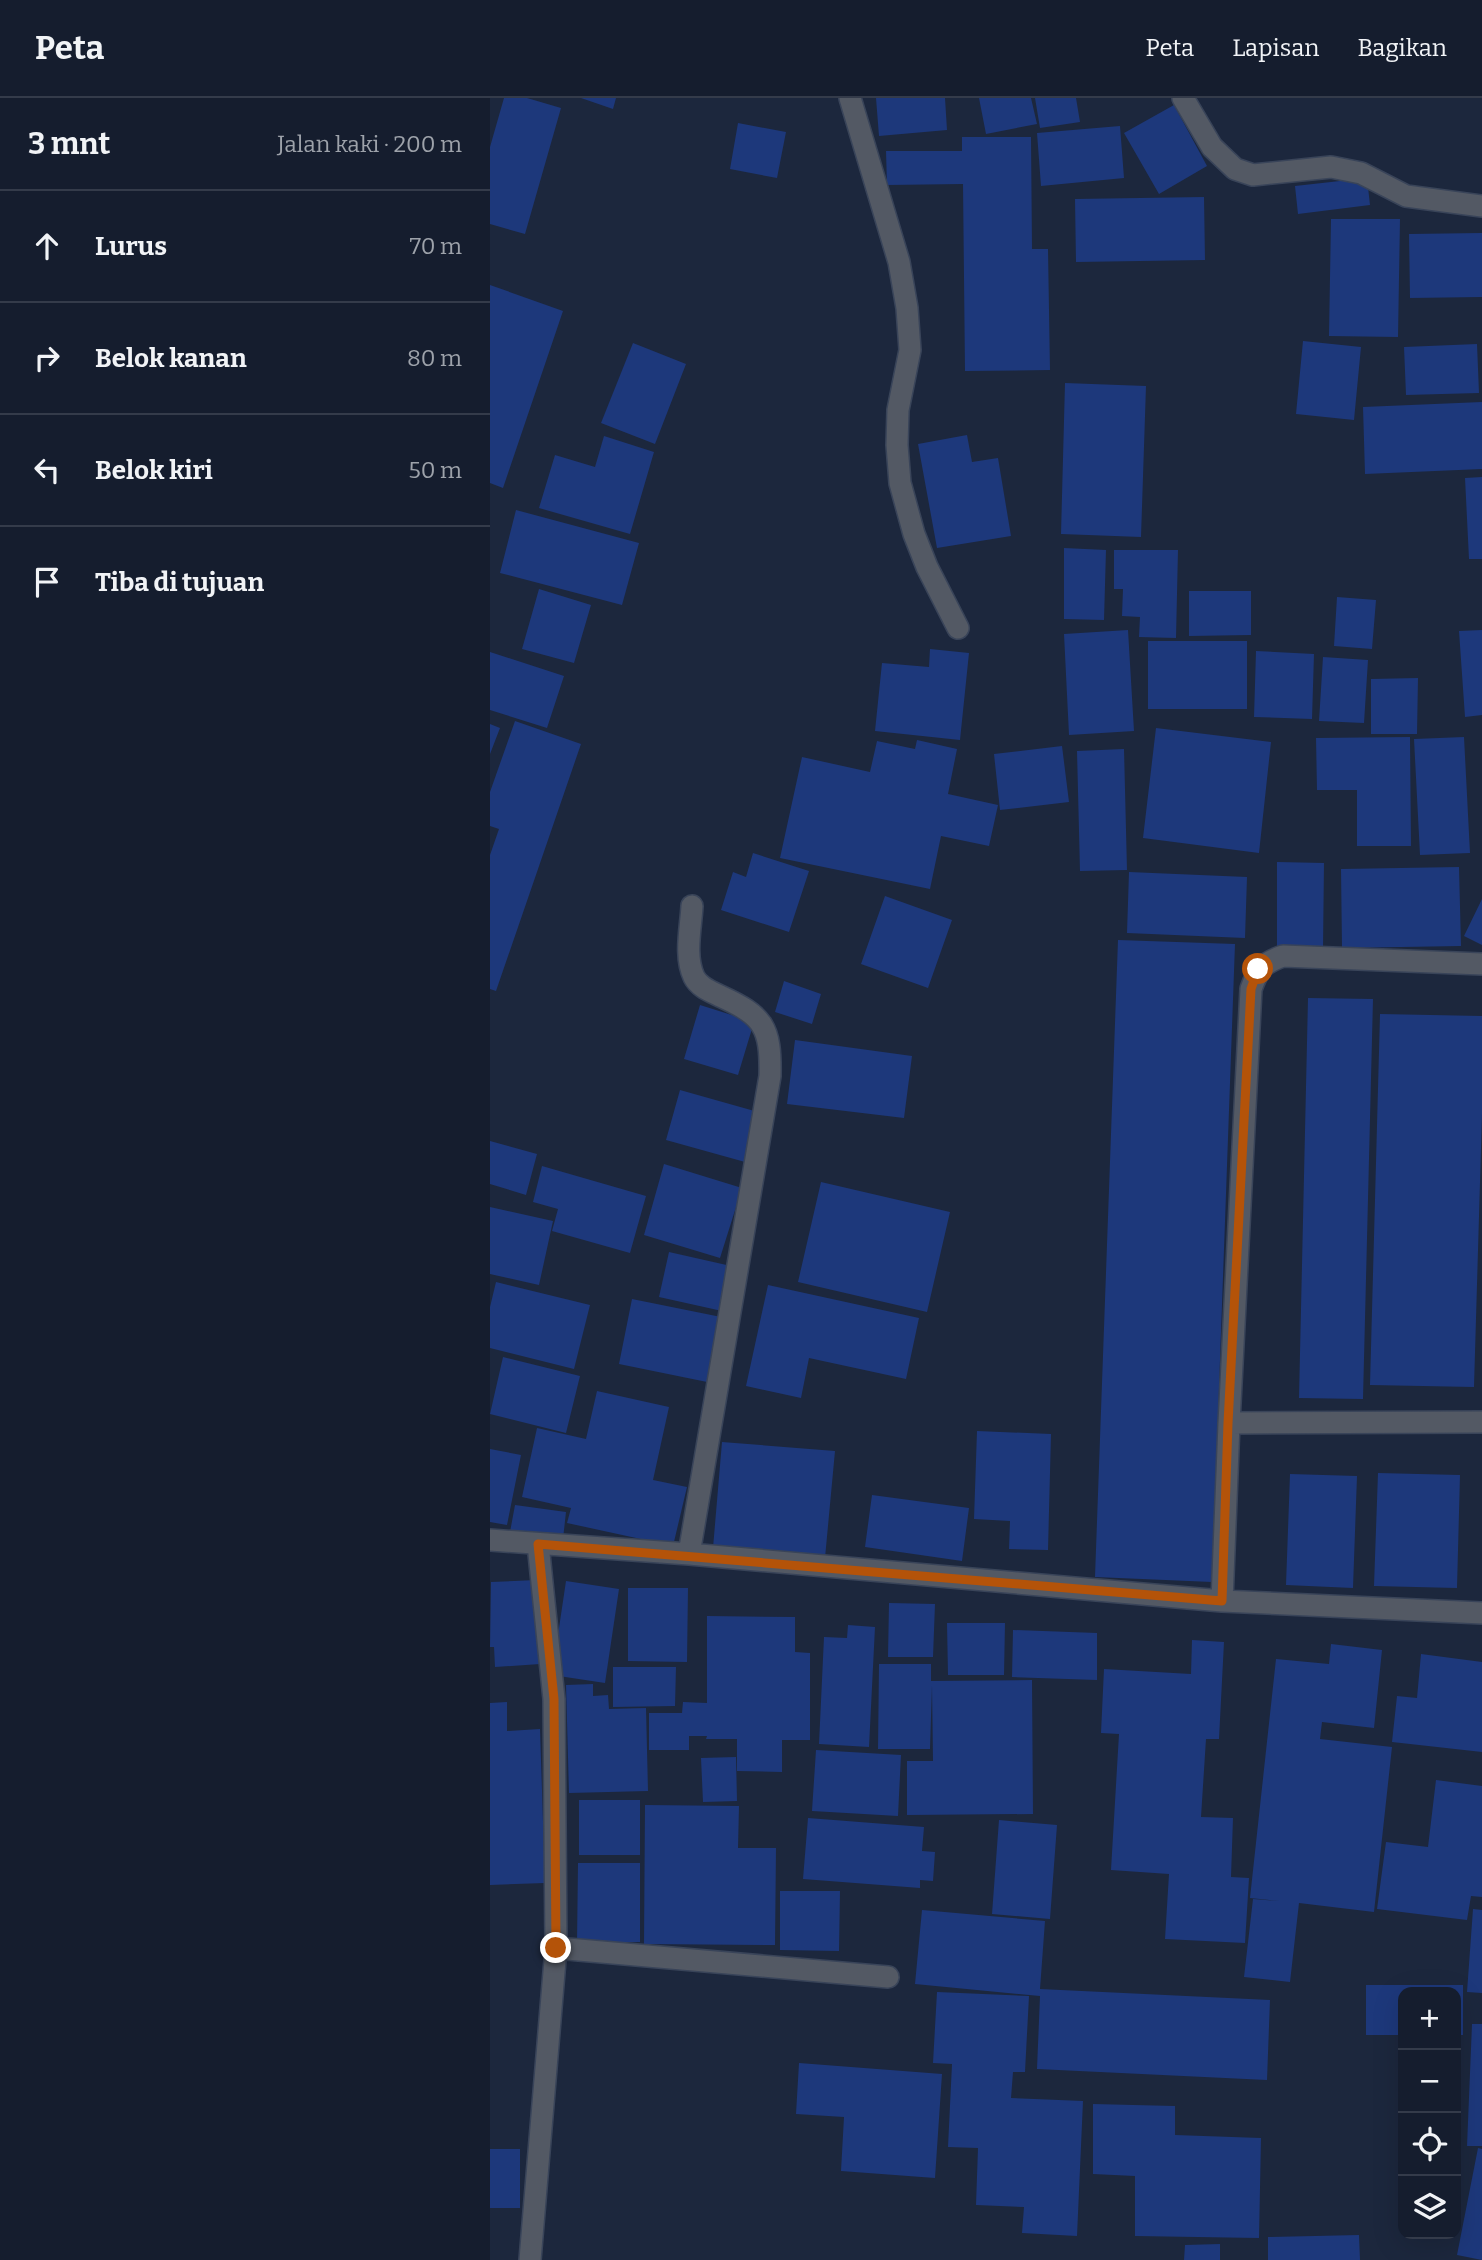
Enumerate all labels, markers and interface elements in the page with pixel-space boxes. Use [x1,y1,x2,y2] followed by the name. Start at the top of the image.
[35,28,104,68] text: Peta
[1146,34,1194,62] text: Peta
[1232,34,1319,62] text: Lapisan
[1357,34,1447,62] text: Bagikan
[28,126,110,162] text: 3 mnt
[277,130,462,158] text: Jalan kaki · 200 m
[28,227,66,265] icon: ahead
[95,231,167,262] text: Lurus
[410,232,462,260] text: 70 m
[28,339,66,377] icon: right
[95,343,247,374] text: Belok kanan
[407,344,462,372] text: 80 m
[28,451,66,489] icon: left
[95,455,213,486] text: Belok kiri
[408,456,462,484] text: 50 m
[28,563,66,601] icon: arrive
[95,567,264,598] text: Tiba di tujuan
[1242,953,1273,984] route start
[540,1932,571,1963] route end
[1398,1987,1461,2239] map controls
[1398,1987,1461,2050] button: +
[1398,2050,1461,2113] button: −
[1398,2113,1461,2176] button: locate
[1398,2176,1461,2239] button: layers

